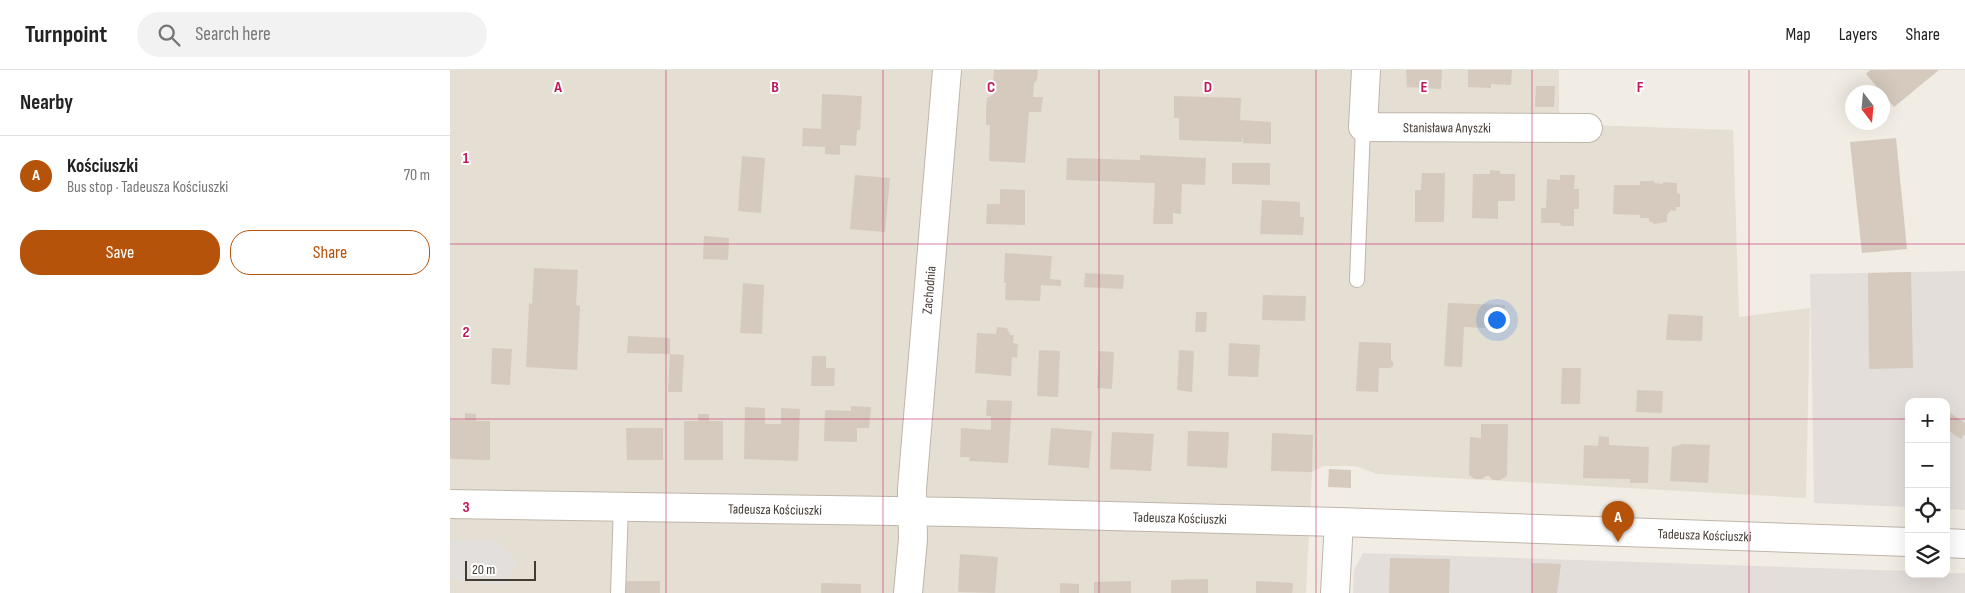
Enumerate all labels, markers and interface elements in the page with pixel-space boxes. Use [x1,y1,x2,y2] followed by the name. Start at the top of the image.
[137,12,487,57] search box
[25,20,107,49] text: Turnpoint
[155,21,183,49] icon: search
[195,23,271,46] text: Search here
[1786,24,1811,45] text: Map
[1839,24,1878,45] text: Layers
[1906,24,1940,45] text: Share
[553,78,562,97] text: A
[771,78,779,97] text: B
[987,78,995,97] text: C
[1204,78,1212,97] text: D
[1421,78,1428,97] text: E
[1637,78,1644,97] text: F
[1845,85,1890,130] north arrow
[20,90,73,115] text: Nearby
[1403,119,1491,136] street label: Stanisława Anyszki
[463,149,470,168] text: 1
[67,155,138,178] text: Kościuszki
[32,166,40,185] text: A
[404,166,430,185] text: 70 m
[67,178,228,197] text: Bus stop · Tadeusza Kościuszki
[20,230,220,275] button: Save
[230,230,430,275] button: Share
[918,265,939,315] street label: Zachodnia
[1484,307,1510,333] your location
[462,323,470,342] text: 2
[1905,398,1950,578] map controls
[1905,398,1950,443] button: +
[1905,443,1950,488] button: −
[1905,488,1950,533] button: locate
[462,498,470,517] text: 3
[728,500,822,518] street label: Tadeusza Kościuszki
[1602,501,1634,542] pin: A
[1133,508,1227,528] street label: Tadeusza Kościuszki
[1657,525,1752,545] street label: Tadeusza Kościuszki
[1905,533,1950,578] button: layers
[465,558,536,581] scale bar
[472,561,495,578] text: 20 m

